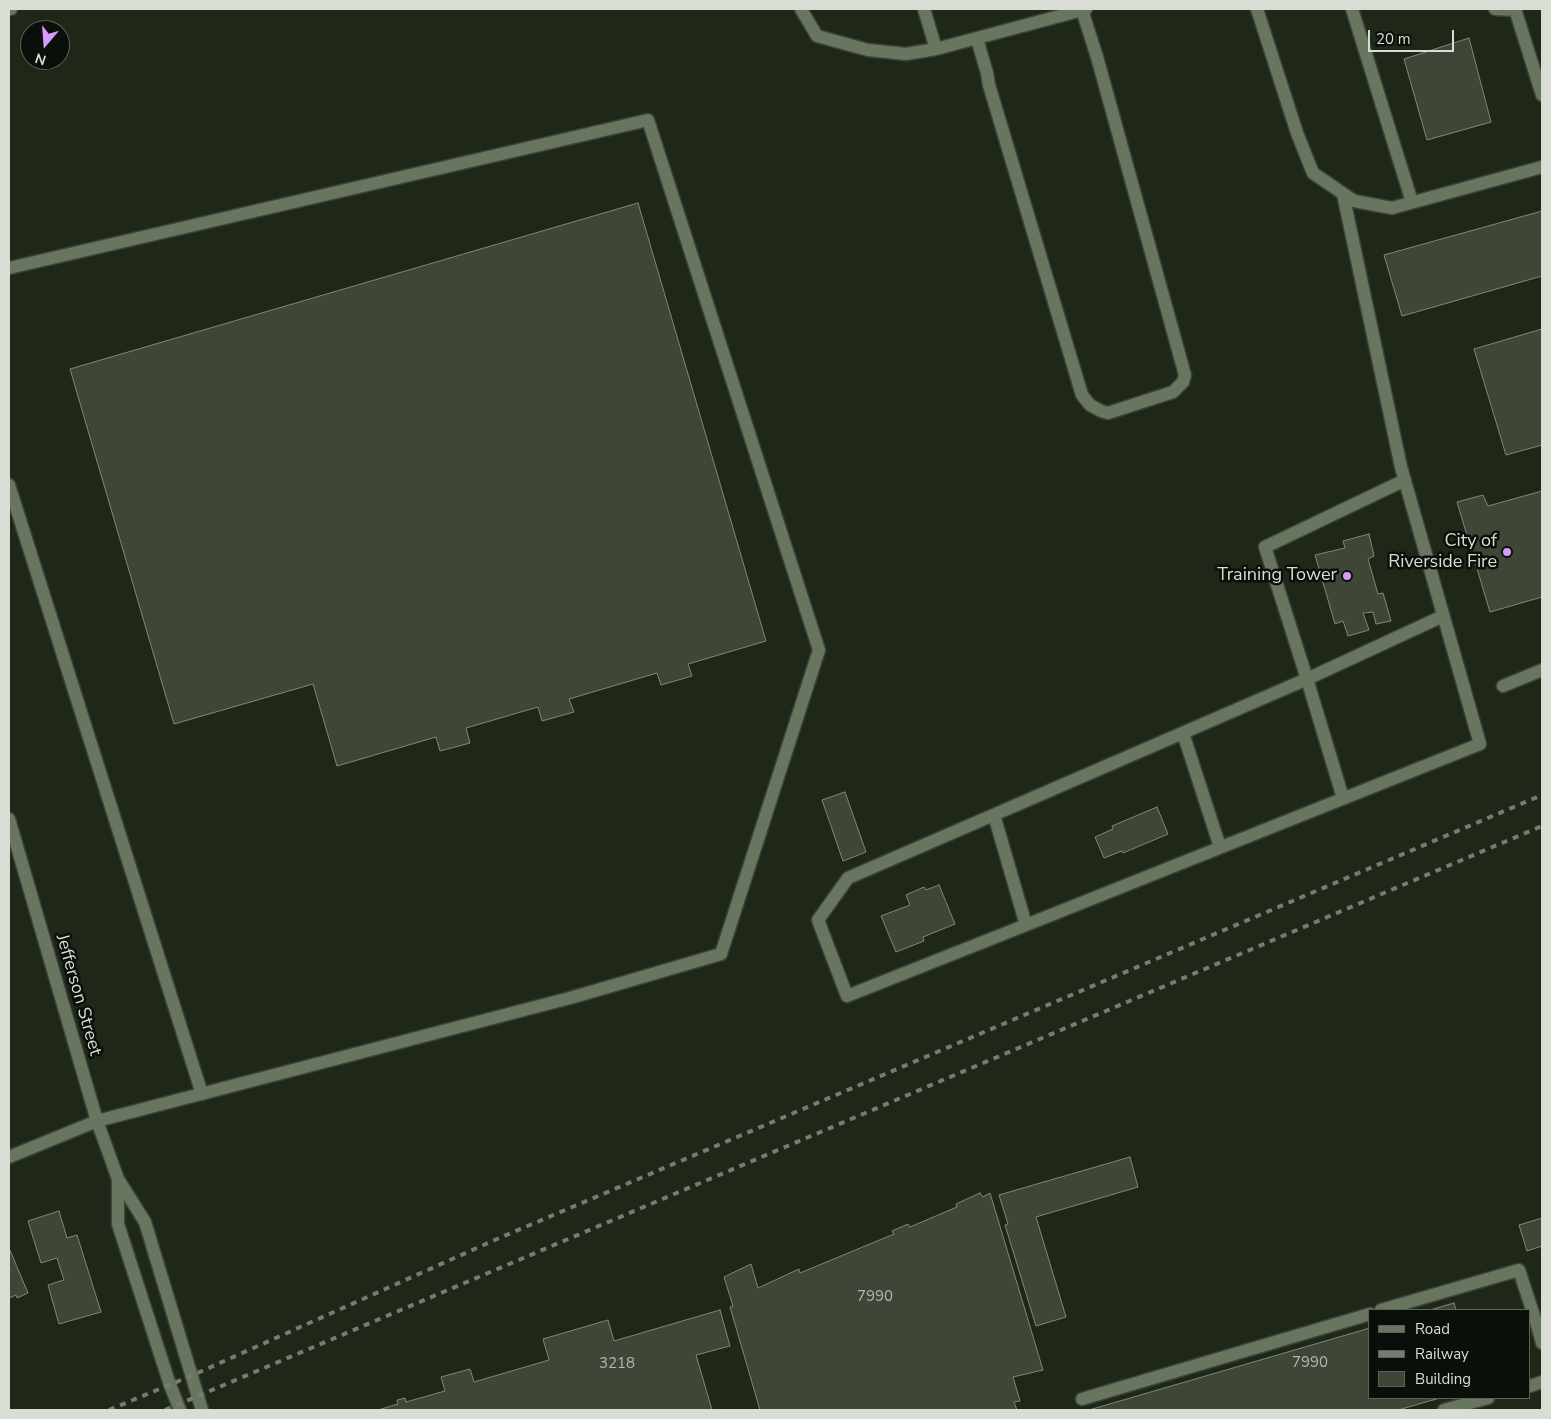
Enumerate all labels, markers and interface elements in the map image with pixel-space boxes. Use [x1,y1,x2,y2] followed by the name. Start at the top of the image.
[20,20,70,70] north arrow
[1371,20,1457,52] scale bar
[1376,29,1411,49] text: 20 m
[33,48,48,69] text: N
[1388,531,1497,574] place label: City of Riverside Fire
[1501,546,1513,558] marker: City of Riverside Fire
[1217,565,1337,587] place label: Training Tower
[1341,570,1353,582] marker: Training Tower
[50,932,106,1058] street label: Jefferson Street
[857,1288,893,1306] house number: 7990
[1368,1309,1531,1399] legend
[1415,1319,1450,1339] text: Road
[1415,1344,1469,1364] text: Railway
[1292,1354,1328,1372] house number: 7990
[599,1355,635,1373] house number: 3218
[1415,1369,1471,1389] text: Building

